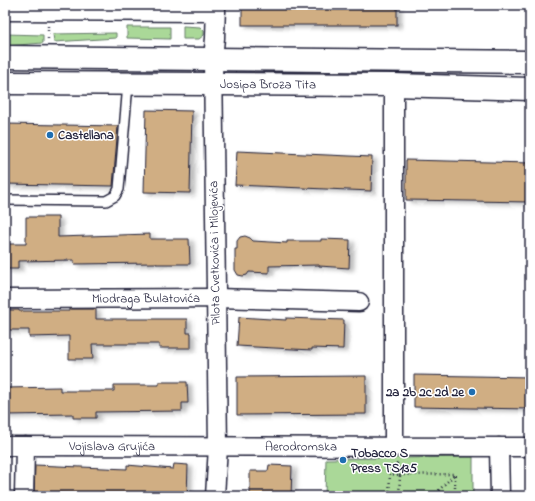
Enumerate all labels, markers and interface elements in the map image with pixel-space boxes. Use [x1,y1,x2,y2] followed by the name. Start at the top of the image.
[220,75,316,94] street label: Josipa Broza Tita
[58,126,114,145] place label: Castellana
[45,130,55,140] marker: Castellana
[204,181,226,325] street label: Pilota Cvetkovića i Milojevića
[92,289,200,309] street label: Miodraga Bulatovića
[385,383,465,402] place label: 2a 2b 2c 2d 2e
[467,387,477,397] marker: 2a 2b 2c 2d 2e
[68,437,155,456] street label: Vojislava Grujića
[265,437,337,456] street label: Aerodromska
[351,444,417,478] place label: Tobacco S Press TS135
[338,455,348,465] marker: Tobacco S Press TS135

